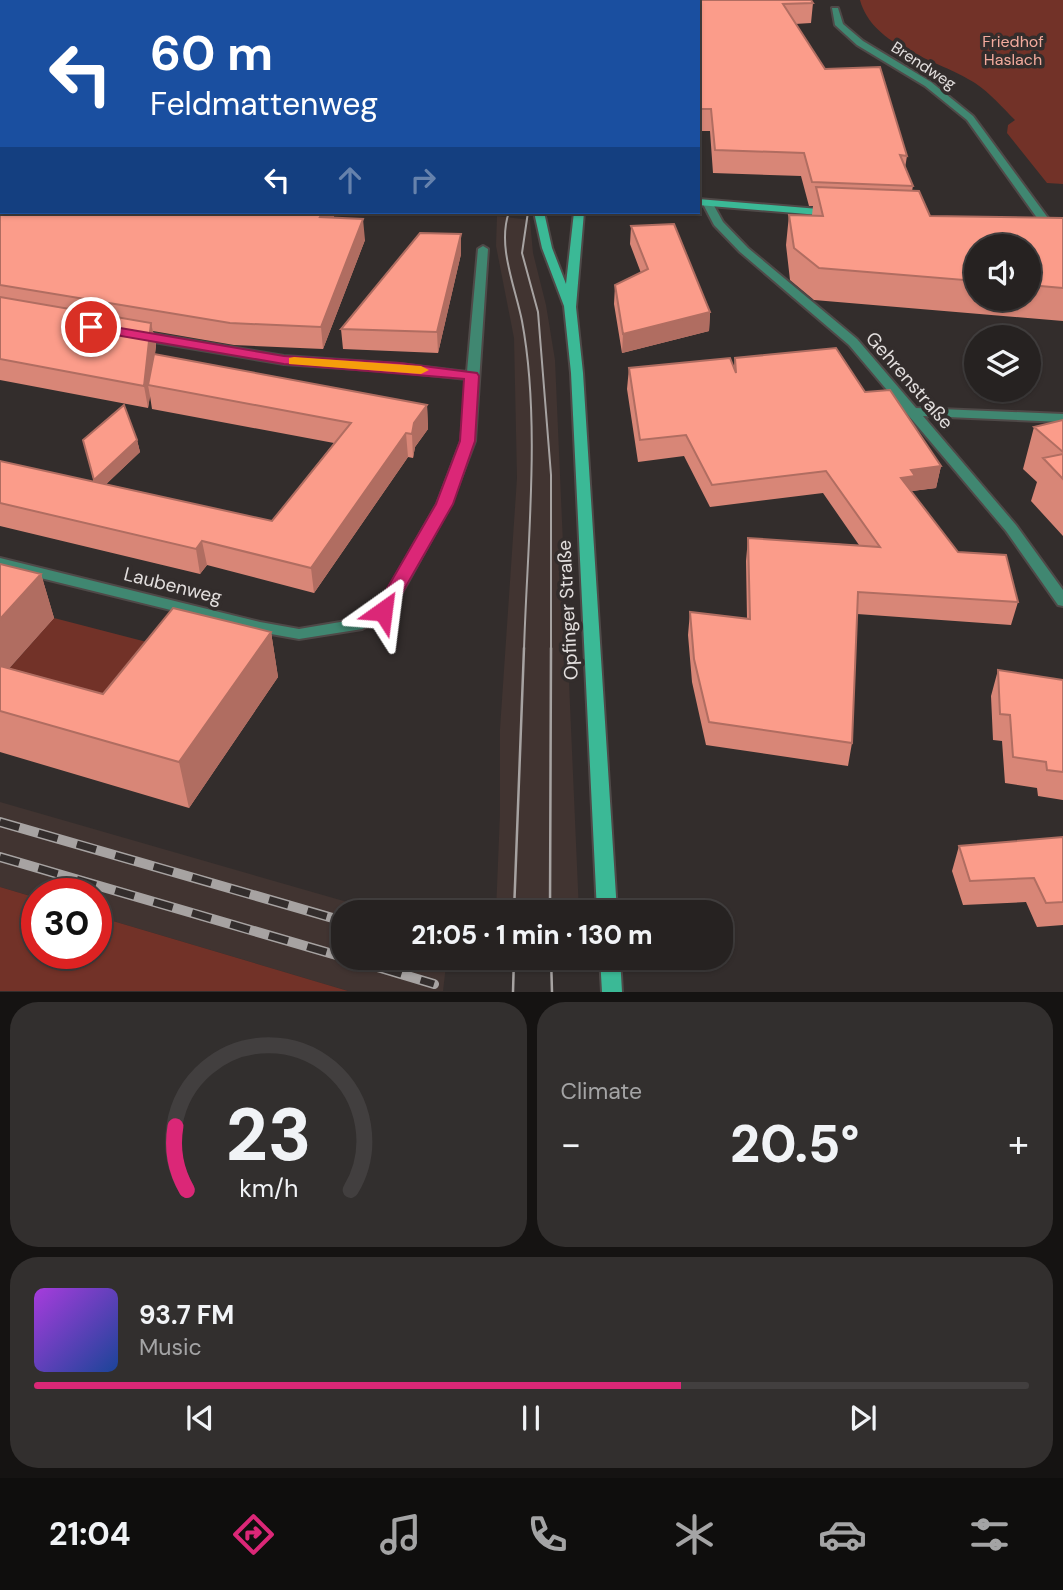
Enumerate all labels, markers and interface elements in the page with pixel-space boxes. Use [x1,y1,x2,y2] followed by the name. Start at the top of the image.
[150,21,273,85] text: 60 m
[35,28,126,119] icon: left
[982,31,1044,70] park label: Friedhof Haslach
[887,37,960,94] street label: Brendweg
[150,83,378,125] text: Feldmattenweg
[258,161,296,199] icon: left
[331,161,369,199] icon: ahead
[404,161,442,199] icon: right
[964,234,1041,402] map controls
[964,234,1041,311] button: sound
[61,297,121,357] pin
[72,308,110,346] icon: arrive
[964,325,1041,402] button: layers
[860,326,959,434] street label: Gehrenstraße
[551,539,584,681] street label: Opfinger Straße
[121,561,225,610] street label: Laubenweg
[346,574,420,648] position arrow
[21,878,112,969] speed limit sign: 30
[411,918,653,952] text: 21:05 · 1 min · 130 m
[561,1076,642,1106] text: Climate
[225,1089,311,1184] text: 23
[730,1110,859,1178] text: 20.5°
[561,1119,581,1169] text: −
[1008,1119,1029,1169] text: +
[239,1172,298,1205] text: km/h
[139,1298,234,1332] text: 93.7 FM
[139,1332,202,1362] text: Music
[181,1399,219,1437] icon: previous
[512,1399,550,1437] icon: pause
[844,1399,882,1437] icon: next
[229,1510,278,1559] icon: directions
[376,1510,425,1559] icon: music
[523,1510,572,1559] icon: phone
[670,1510,719,1559] icon: climate
[818,1510,867,1559] icon: car
[965,1510,1014,1559] icon: filters
[49,1513,131,1555] text: 21:04

